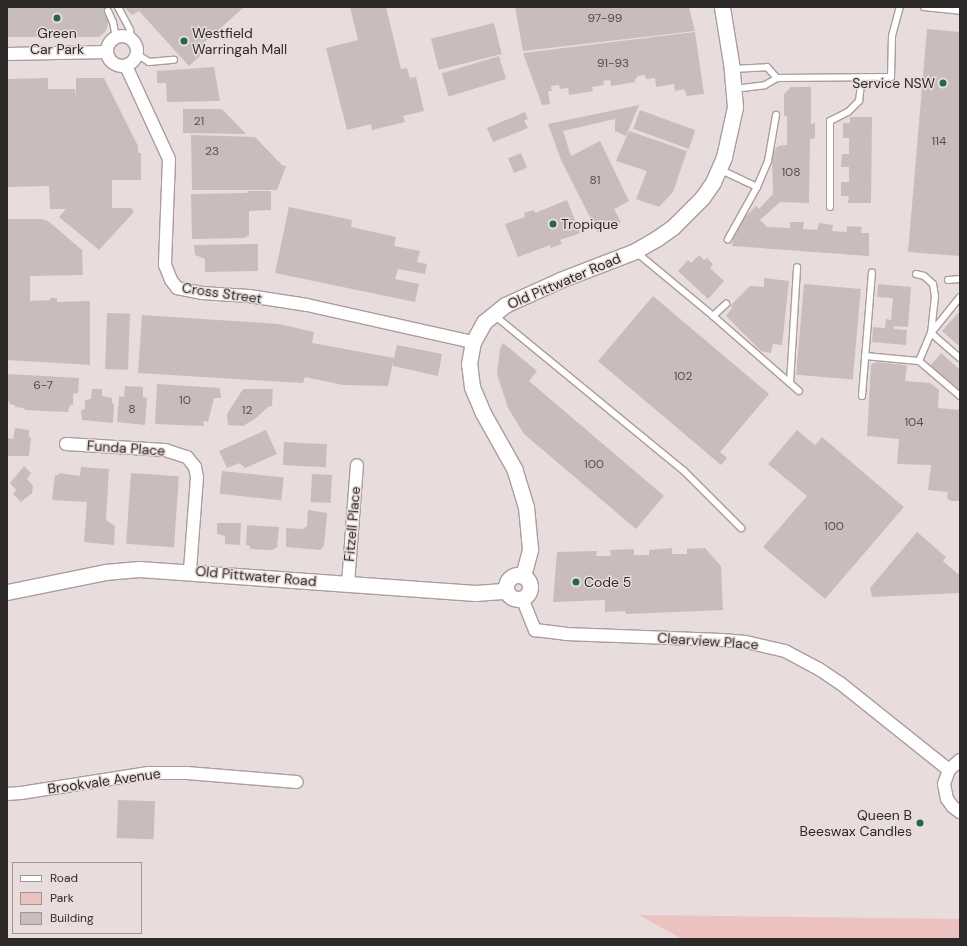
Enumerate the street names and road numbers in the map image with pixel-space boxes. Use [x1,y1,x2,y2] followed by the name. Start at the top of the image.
[505,250,623,312] street label: Old Pittwater Road
[181,279,263,307] street label: Cross Street
[86,437,166,459] street label: Funda Place
[340,486,364,562] street label: Fitzell Place
[195,562,317,590] street label: Old Pittwater Road
[657,629,759,653] street label: Clearview Place
[46,765,162,797] street label: Brookvale Avenue

